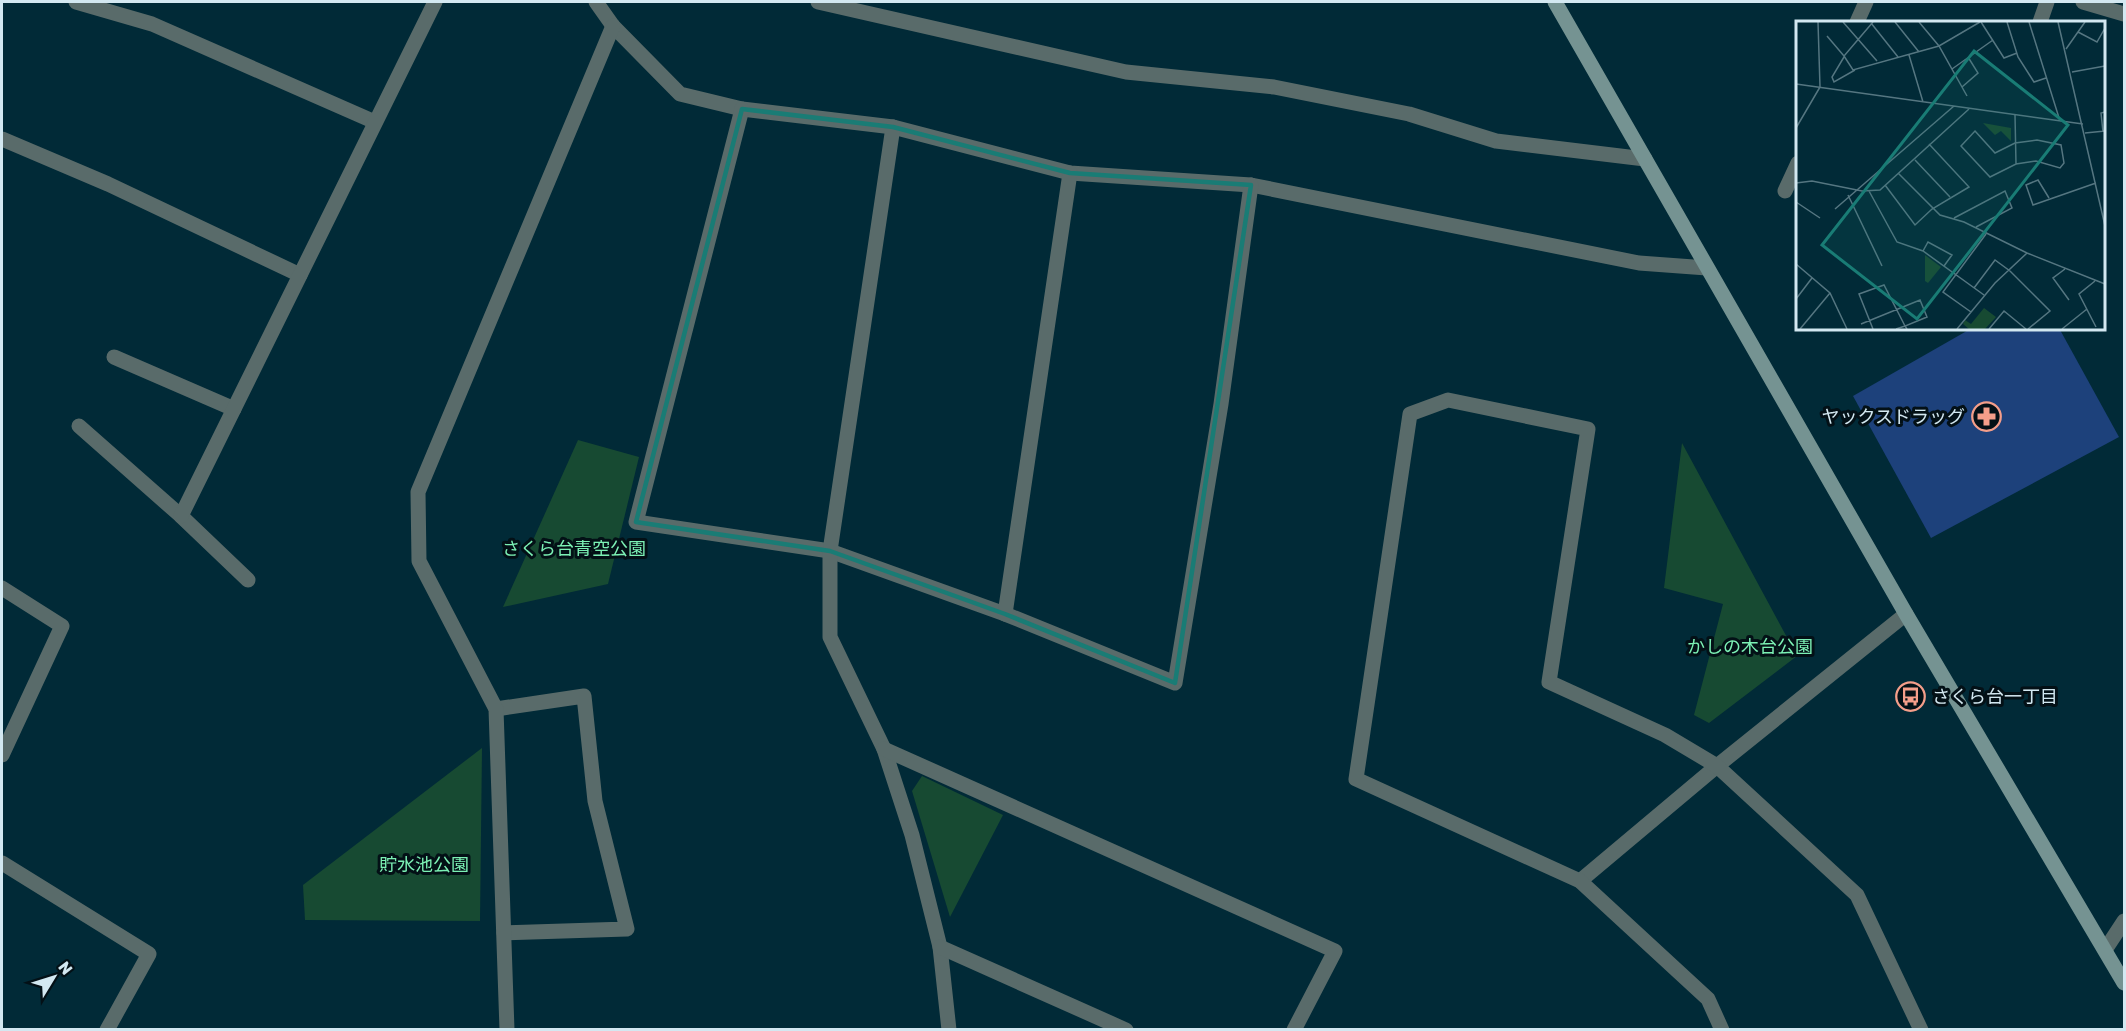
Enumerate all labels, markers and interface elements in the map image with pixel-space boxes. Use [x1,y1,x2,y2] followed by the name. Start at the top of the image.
[1796,21,2105,330] inset map
[1970,401,2002,433] pharmacy icon: ヤックスドラッグ
[1822,406,1965,428] place label: ヤックスドラッグ
[502,538,646,560] park label: さくら台青空公園
[1687,636,1813,658] park label: かしの木台公園
[1895,681,1927,713] bus stop icon: さくら台一丁目
[1932,686,2058,708] place label: さくら台一丁目
[379,854,469,876] park label: 貯水池公園
[24,947,84,1007] north arrow
[54,958,76,978] text: N

